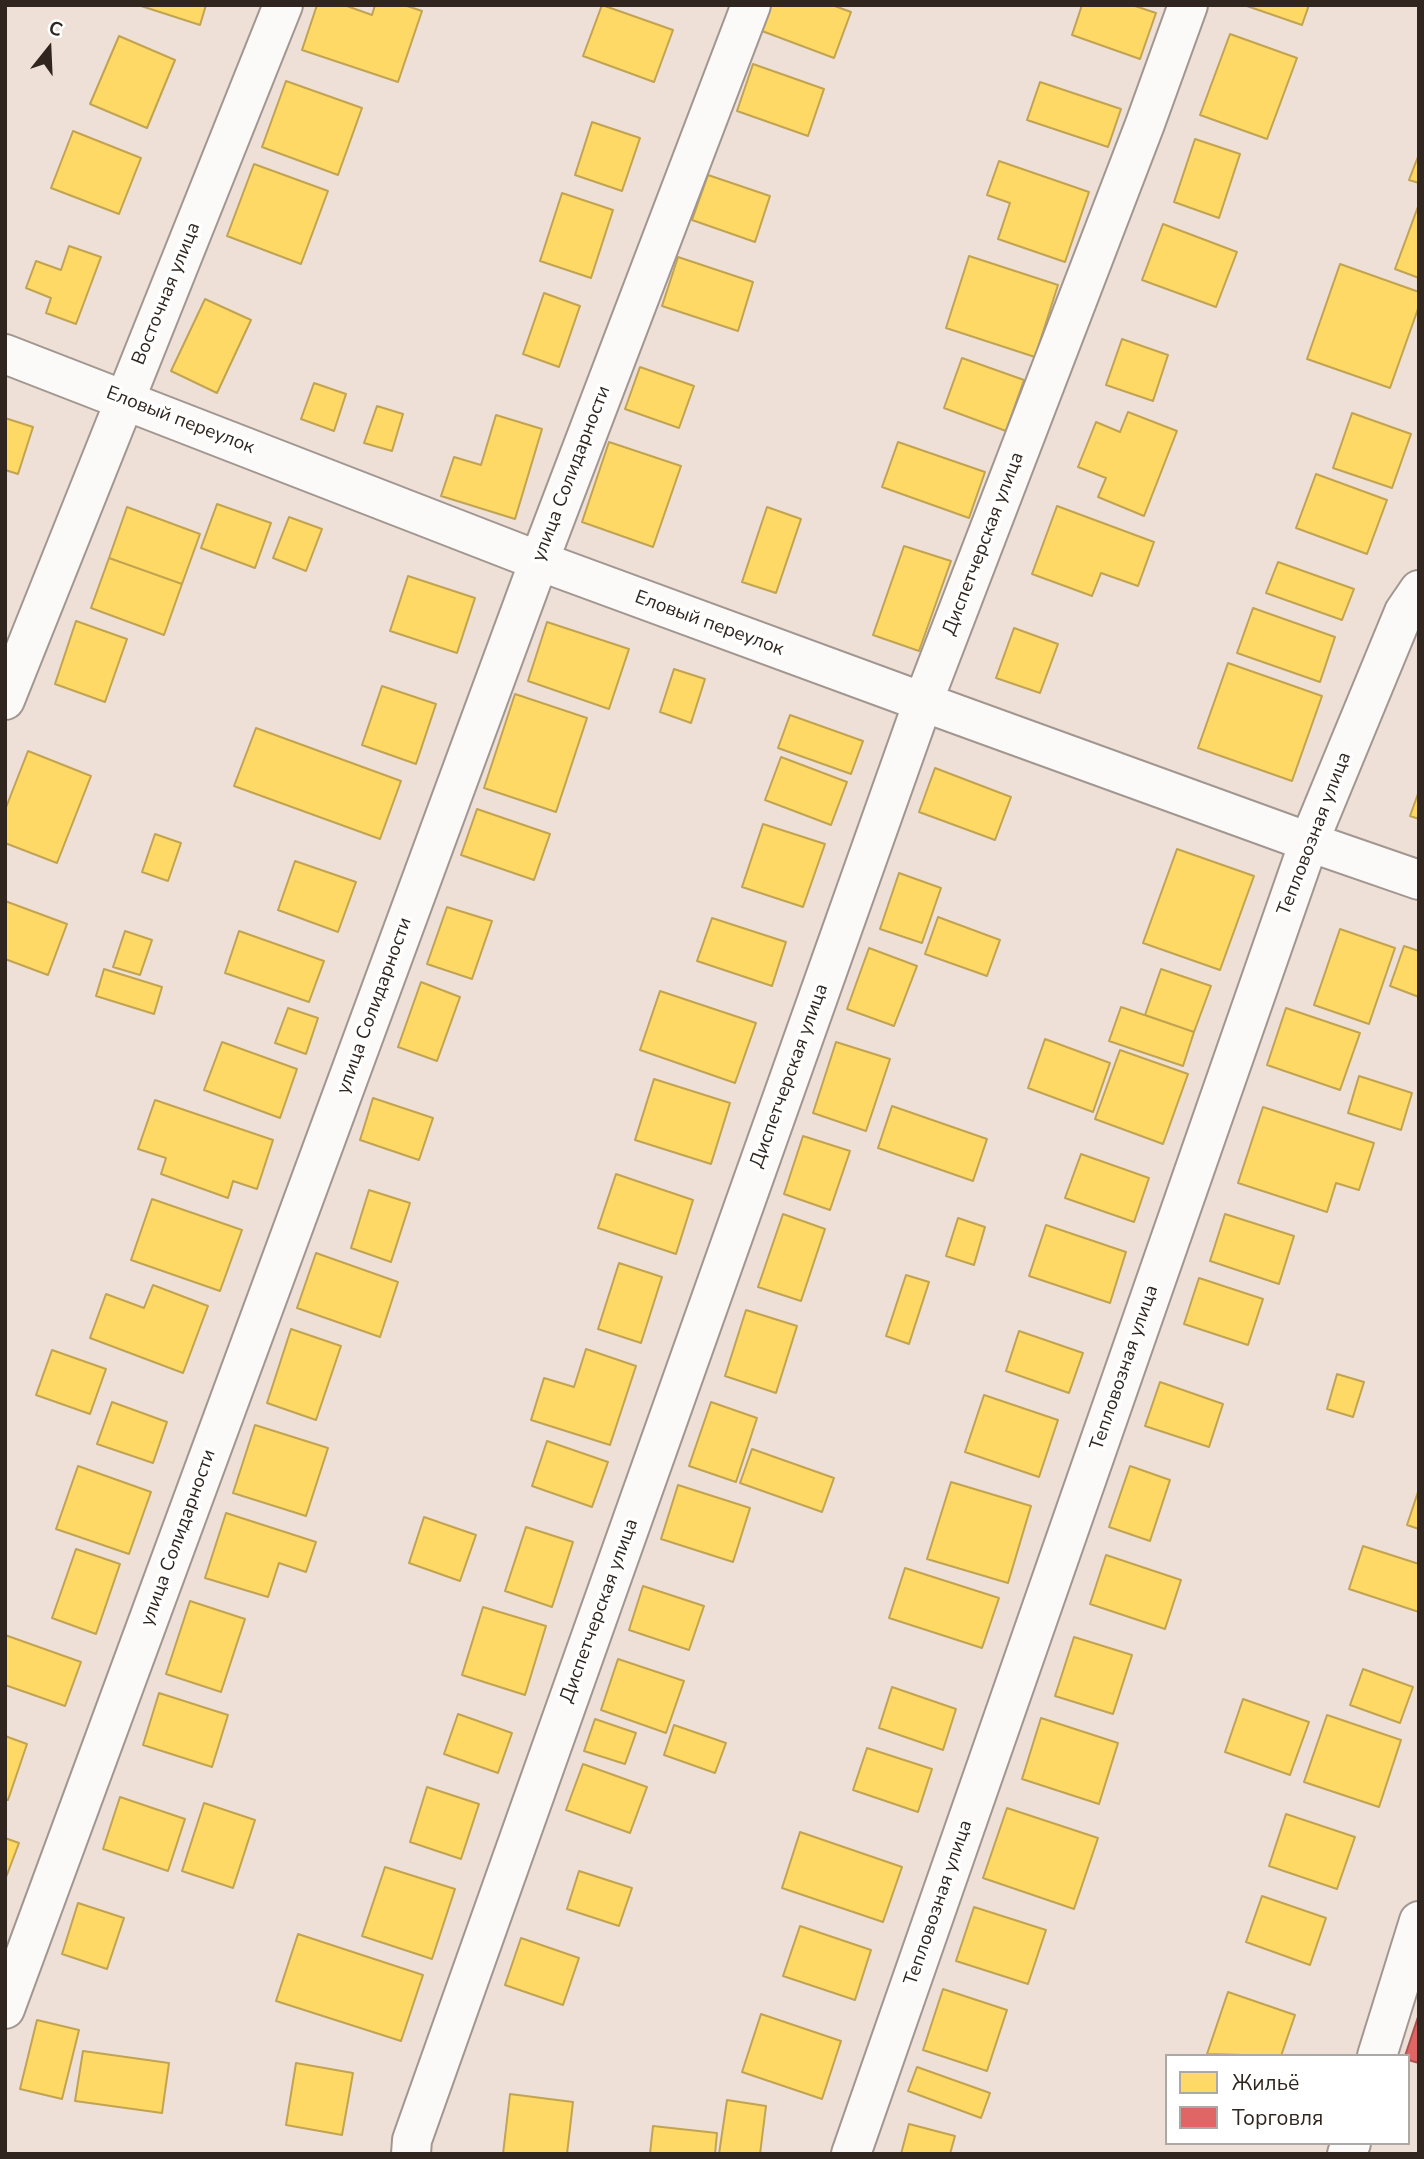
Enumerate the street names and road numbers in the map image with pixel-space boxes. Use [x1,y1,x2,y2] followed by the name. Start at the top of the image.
[128,219,206,369] street label: Восточная улица
[103,382,257,460] street label: Еловый переулок
[528,383,616,565] street label: улица Солидарности
[939,449,1029,639] street label: Диспетчерская улица
[631,586,787,662] street label: Еловый переулок
[1273,749,1357,919] street label: Тепловозная улица
[332,915,418,1097] street label: улица Солидарности
[746,981,834,1171] street label: Диспетчерская улица
[1086,1282,1164,1454] street label: Тепловозная улица
[136,1447,222,1629] street label: улица Солидарности
[556,1516,644,1706] street label: Диспетчерская улица
[900,1817,978,1989] street label: Тепловозная улица

